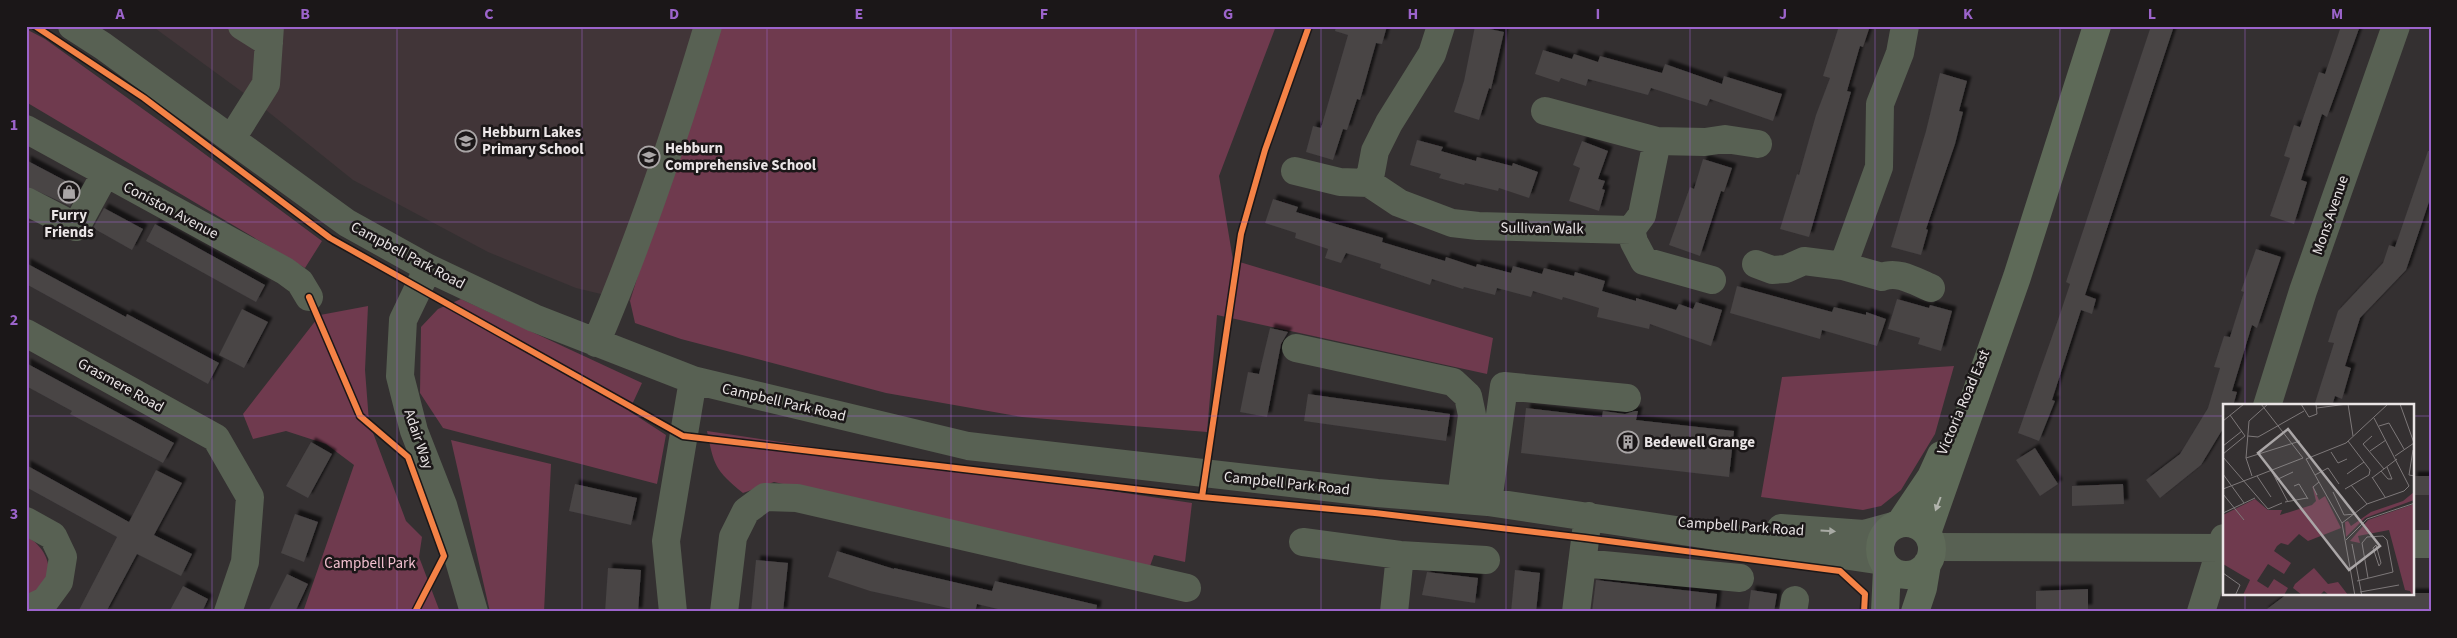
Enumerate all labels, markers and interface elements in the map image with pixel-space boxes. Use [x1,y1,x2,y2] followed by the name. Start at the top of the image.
[114,3,125,25] text: A
[300,3,310,25] text: B
[484,3,494,25] text: C
[669,3,679,25] text: D
[855,3,863,25] text: E
[1040,3,1048,25] text: F
[1223,3,1233,25] text: G
[1408,3,1418,25] text: H
[1596,3,1600,25] text: I
[1779,3,1787,25] text: J
[1963,3,1973,25] text: K
[2148,3,2156,25] text: L
[2331,3,2343,25] text: M
[10,114,18,136] text: 1
[482,122,584,160] place label: Hebburn Lakes Primary School
[454,129,478,153] school or university icon: Hebburn Lakes Primary School
[665,138,817,176] place label: Hebburn Comprehensive School
[637,145,661,169] school or university icon: Hebburn Comprehensive School
[2307,173,2354,258] street label: Mons Avenue
[119,177,222,244] street label: Coniston Avenue
[57,180,81,204] shop icon: Furry Friends
[44,205,94,243] place label: Furry Friends
[347,216,469,294] street label: Campbell Park Road
[1500,217,1584,240] street label: Sullivan Walk
[10,309,18,331] text: 2
[1932,346,1995,458] street label: Victoria Road East
[74,353,168,418] street label: Grasmere Road
[720,378,848,427] street label: Campbell Park Road
[2223,404,2414,596] inset map
[398,406,439,472] street label: Adair Way
[1616,430,1640,454] building icon: Bedewell Grange
[1644,432,1755,453] place label: Bedewell Grange
[1223,466,1351,501] street label: Campbell Park Road
[1934,497,1941,512] one-way arrow
[10,503,18,525] text: 3
[1677,512,1805,541] street label: Campbell Park Road
[1821,528,1837,536] one-way arrow
[324,553,416,574] park label: Campbell Park

